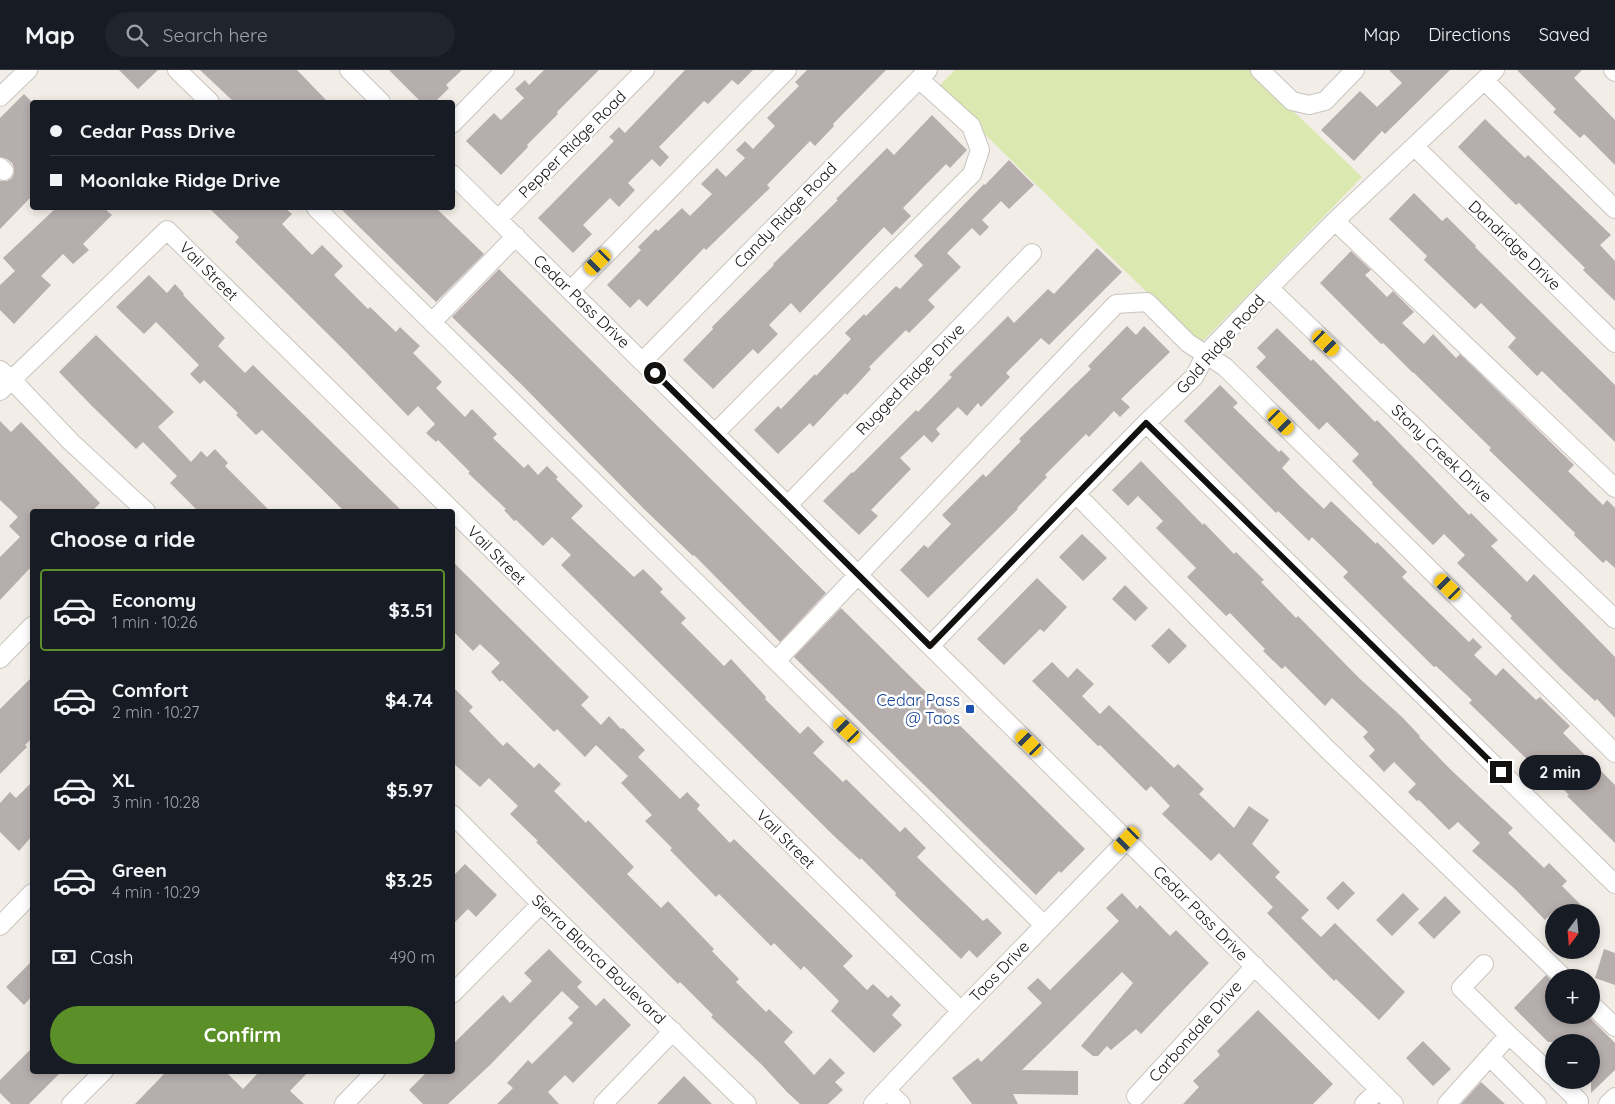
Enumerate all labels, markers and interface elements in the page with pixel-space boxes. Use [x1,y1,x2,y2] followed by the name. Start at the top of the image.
[105,12,455,57] search box
[25,20,75,50] text: Map
[123,21,151,49] icon: search
[163,23,268,47] text: Search here
[1363,23,1400,46] text: Map
[1428,23,1511,46] text: Directions
[1539,23,1590,46] text: Saved
[514,86,630,202] street label: Pepper Ridge Road
[80,119,236,143] text: Cedar Pass Drive
[729,158,841,272] street label: Candy Ridge Road
[80,168,280,192] text: Moonlake Ridge Drive
[1465,196,1565,294] street label: Dandridge Drive
[175,237,243,305] street label: Vail Street
[582,246,613,278] car
[530,250,634,352] street label: Cedar Pass Drive
[1171,290,1269,398] street label: Gold Ridge Road
[852,319,968,439] street label: Rugged Ridge Drive
[1309,327,1342,359] car
[644,362,666,384] route start
[1387,400,1497,506] street label: Stony Creek Drive
[1265,406,1297,438] car
[463,521,531,589] street label: Vail Street
[50,525,195,553] text: Choose a ride
[1432,571,1464,603] car
[52,588,97,633] icon: car
[112,588,196,612] text: Economy
[388,598,433,622] text: $3.51
[112,612,197,632] text: 1 min · 10:26
[52,678,97,723] icon: car
[112,678,189,702] text: Comfort
[385,688,433,712] text: $4.74
[876,690,960,728] place label: Cedar Pass @ Taos
[112,702,200,722] text: 2 min · 10:27
[964,703,976,715] marker: Cedar Pass @ Taos
[830,714,863,746] car
[1012,727,1045,759] car
[1518,754,1601,790] callout: 2 min
[1490,761,1512,783] route end
[1539,762,1581,782] text: 2 min
[52,768,97,813] icon: car
[112,768,135,792] text: XL
[386,778,433,802] text: $5.97
[112,792,200,812] text: 3 min · 10:28
[752,805,820,873] street label: Vail Street
[1111,824,1142,856] car
[52,858,97,903] icon: car
[112,858,167,882] text: Green
[1149,861,1253,965] street label: Cedar Pass Drive
[385,868,433,892] text: $3.25
[112,882,200,902] text: 4 min · 10:29
[528,890,670,1028] street label: Sierra Blanca Boulevard
[1545,904,1600,959] north arrow
[1545,904,1600,1089] map controls
[965,936,1033,1006] street label: Taos Drive
[50,943,78,971] icon: cash
[90,945,134,969] text: Cash
[389,947,435,967] text: 490 m
[1545,969,1600,1024] button: +
[1144,976,1246,1086] street label: Carbondale Drive
[50,1006,435,1064] button: Confirm
[1545,1034,1600,1089] button: −

